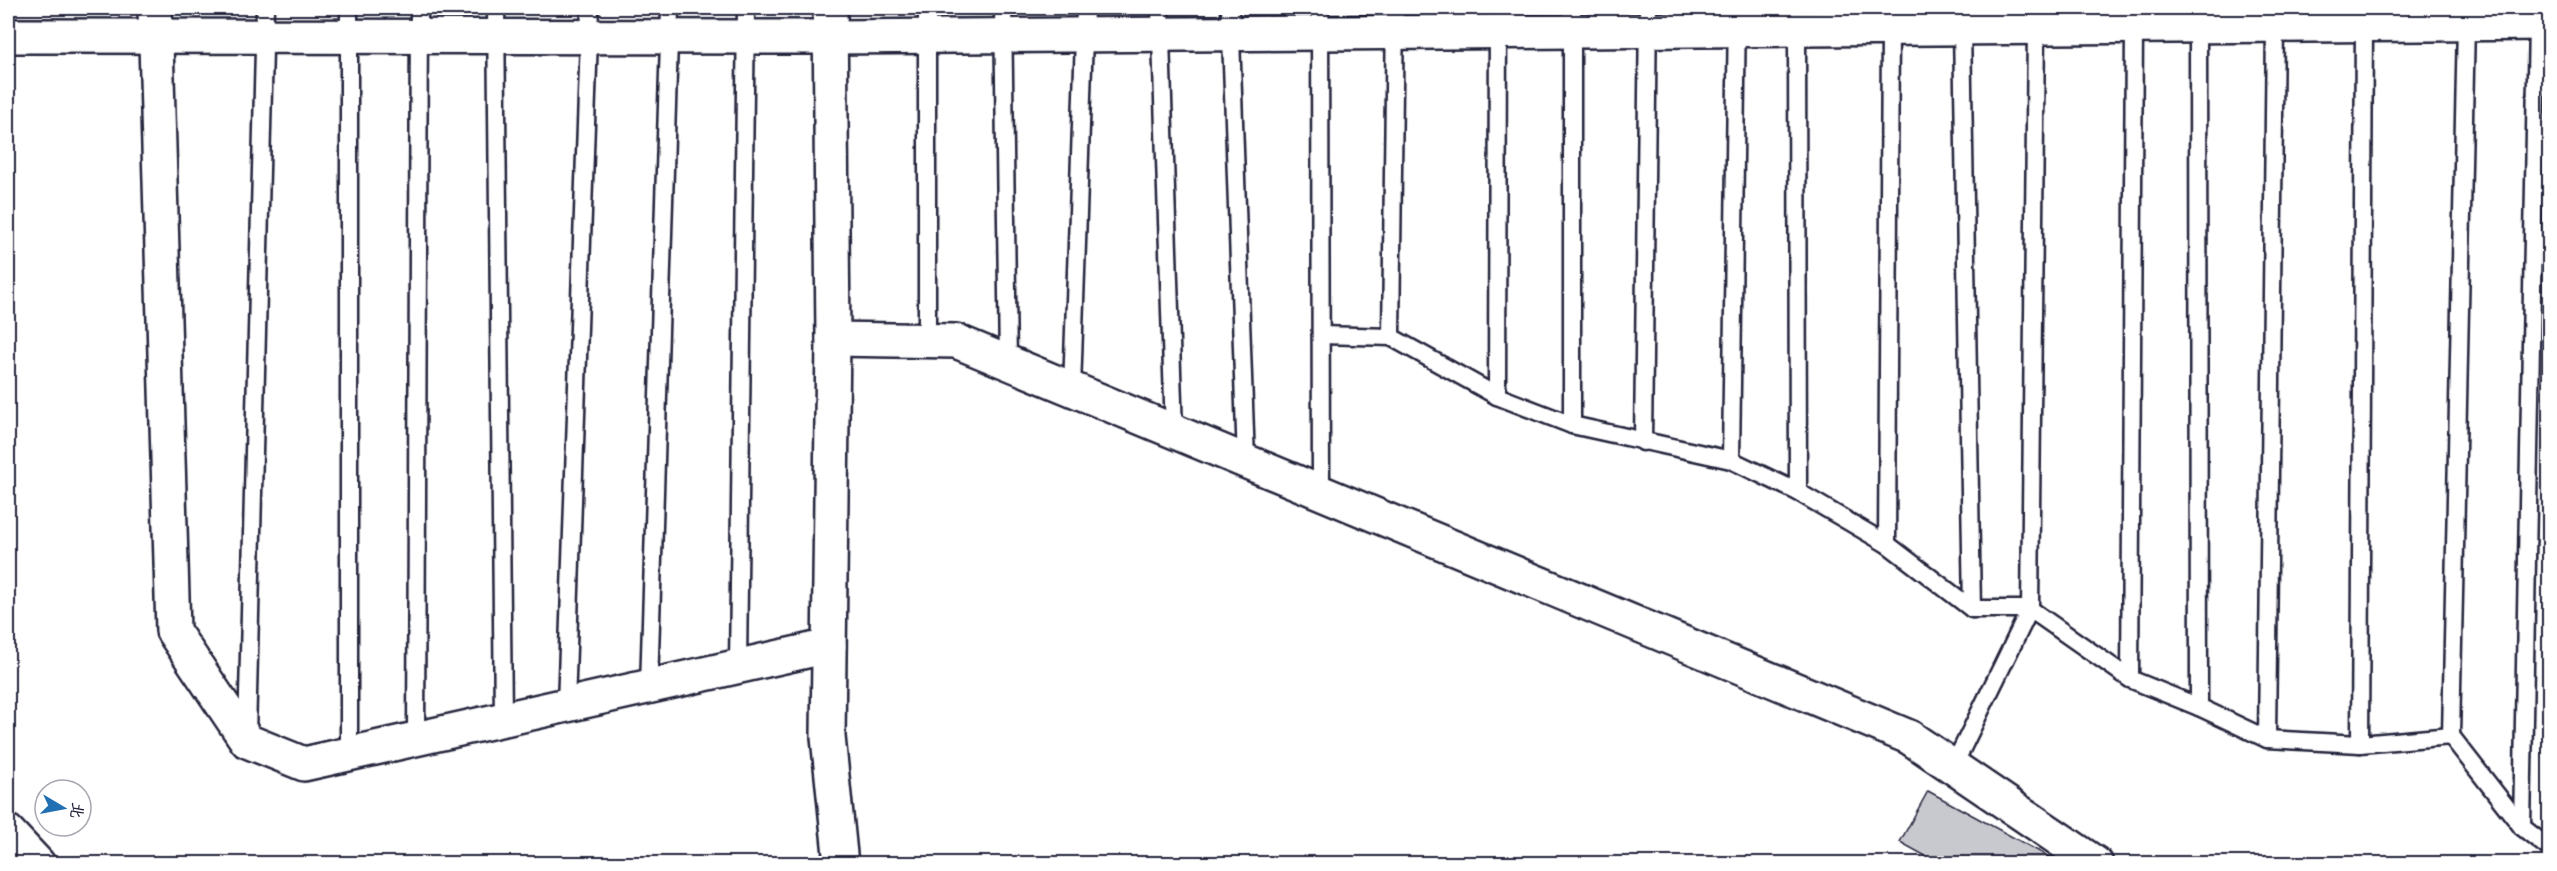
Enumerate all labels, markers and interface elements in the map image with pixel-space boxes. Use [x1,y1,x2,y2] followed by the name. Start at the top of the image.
[33,778,93,838] north arrow
[67,801,87,820] text: 北

